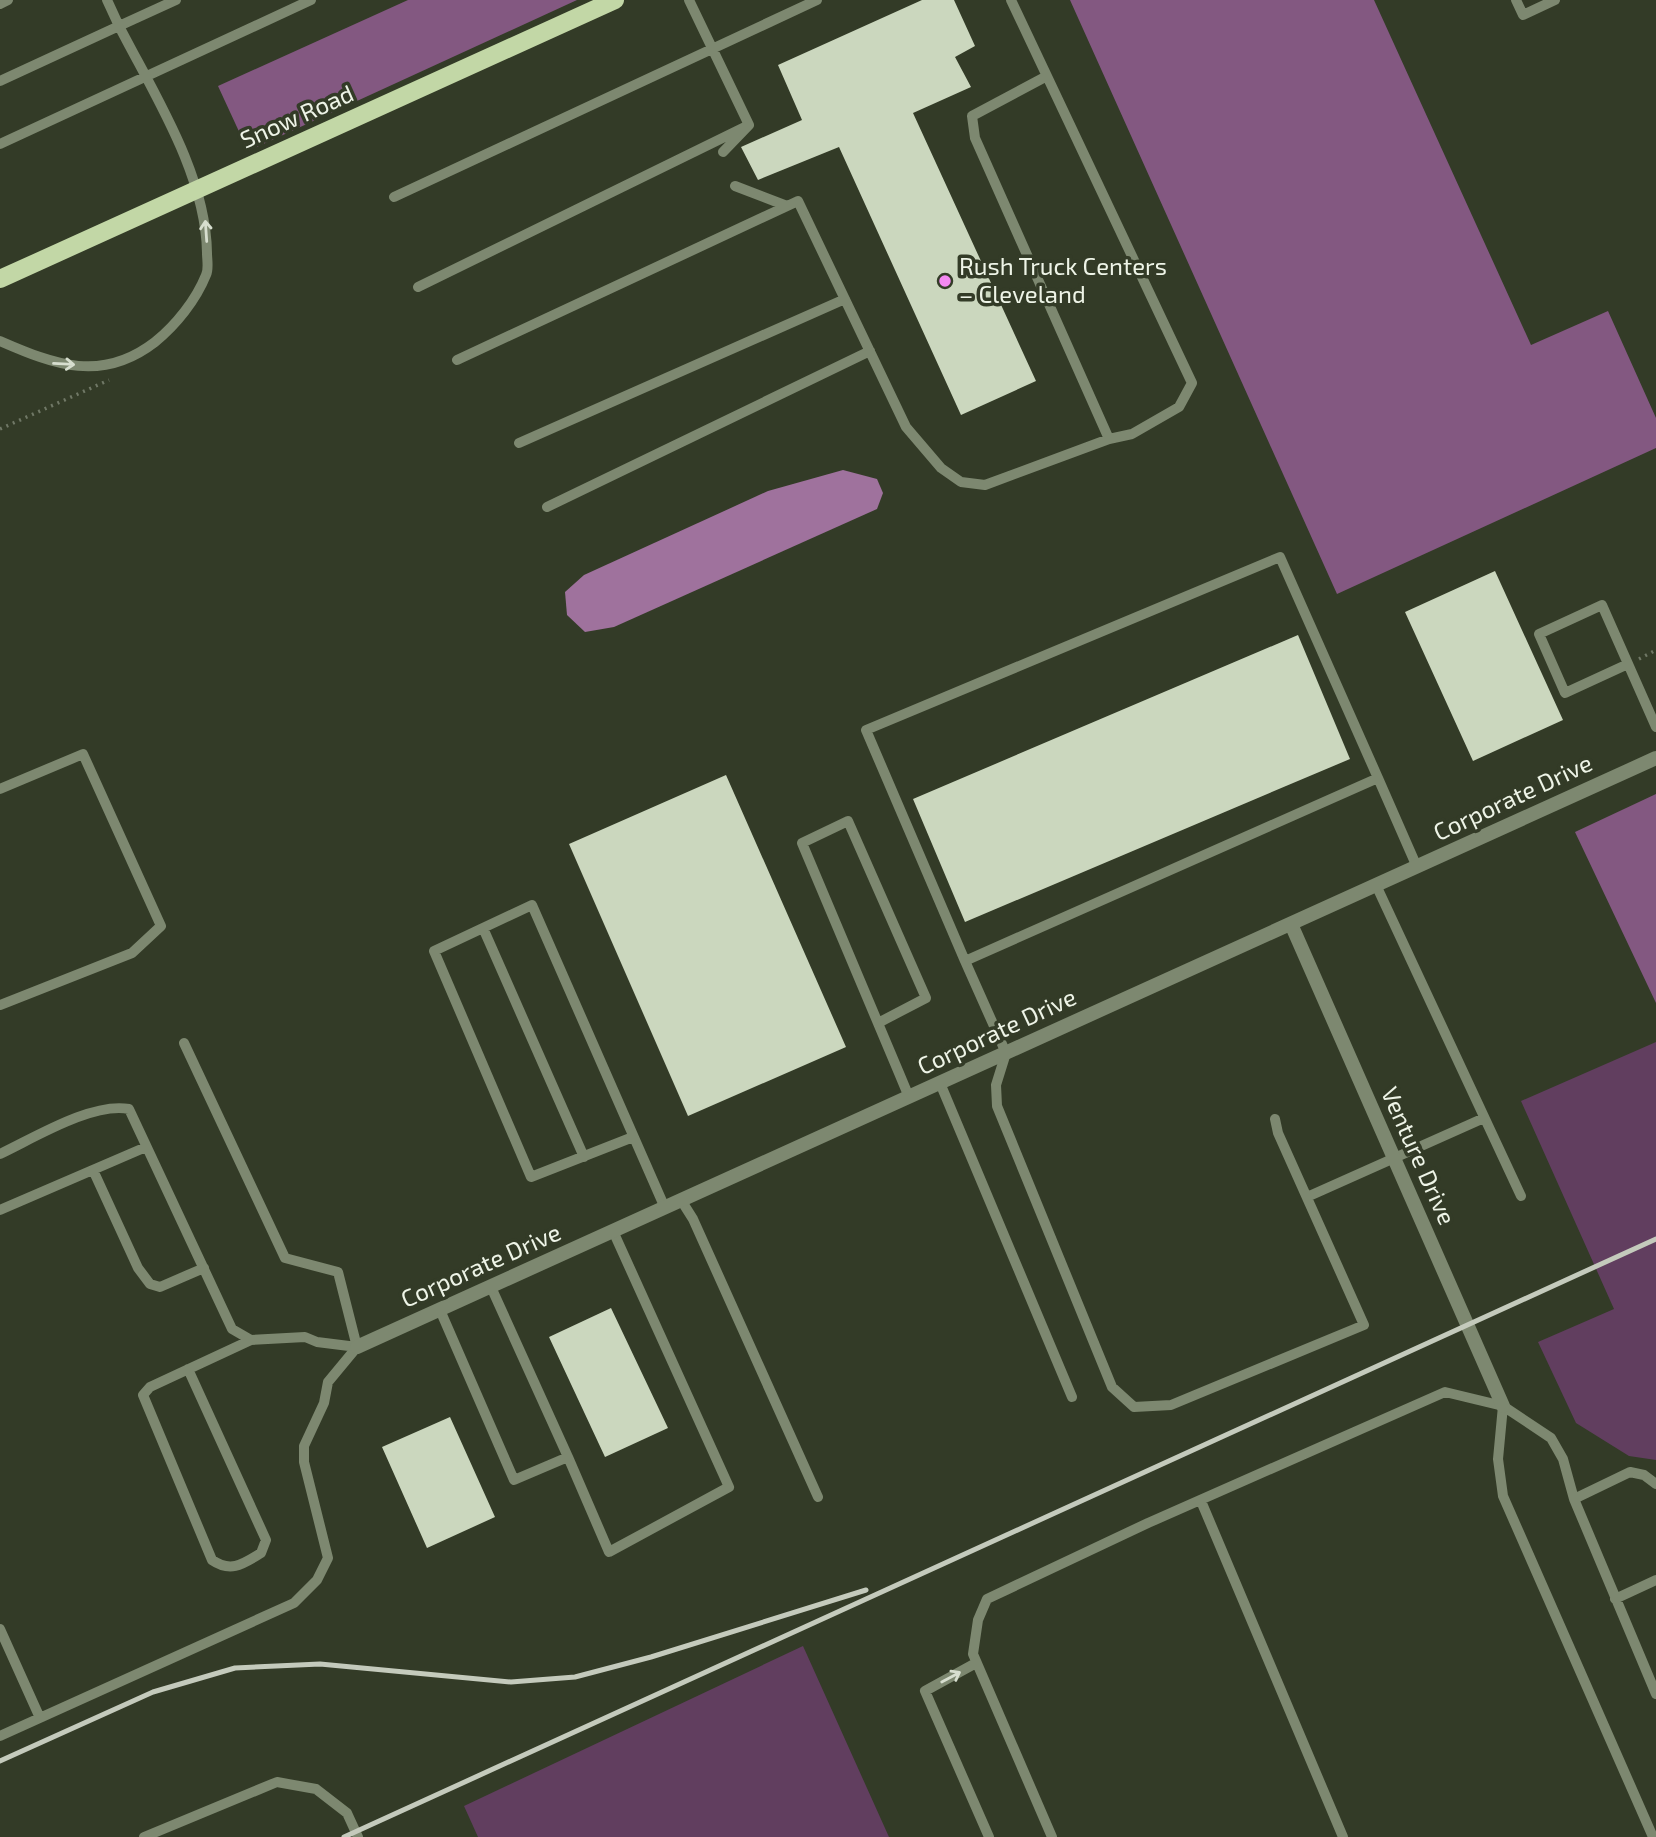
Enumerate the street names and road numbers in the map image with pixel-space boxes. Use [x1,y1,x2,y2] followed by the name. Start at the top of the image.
[235,78,358,153] street label: Snow Road
[1428,747,1596,846] street label: Corporate Drive
[912,981,1080,1080] street label: Corporate Drive
[1376,1082,1463,1229] street label: Venture Drive
[396,1216,565,1313] street label: Corporate Drive

